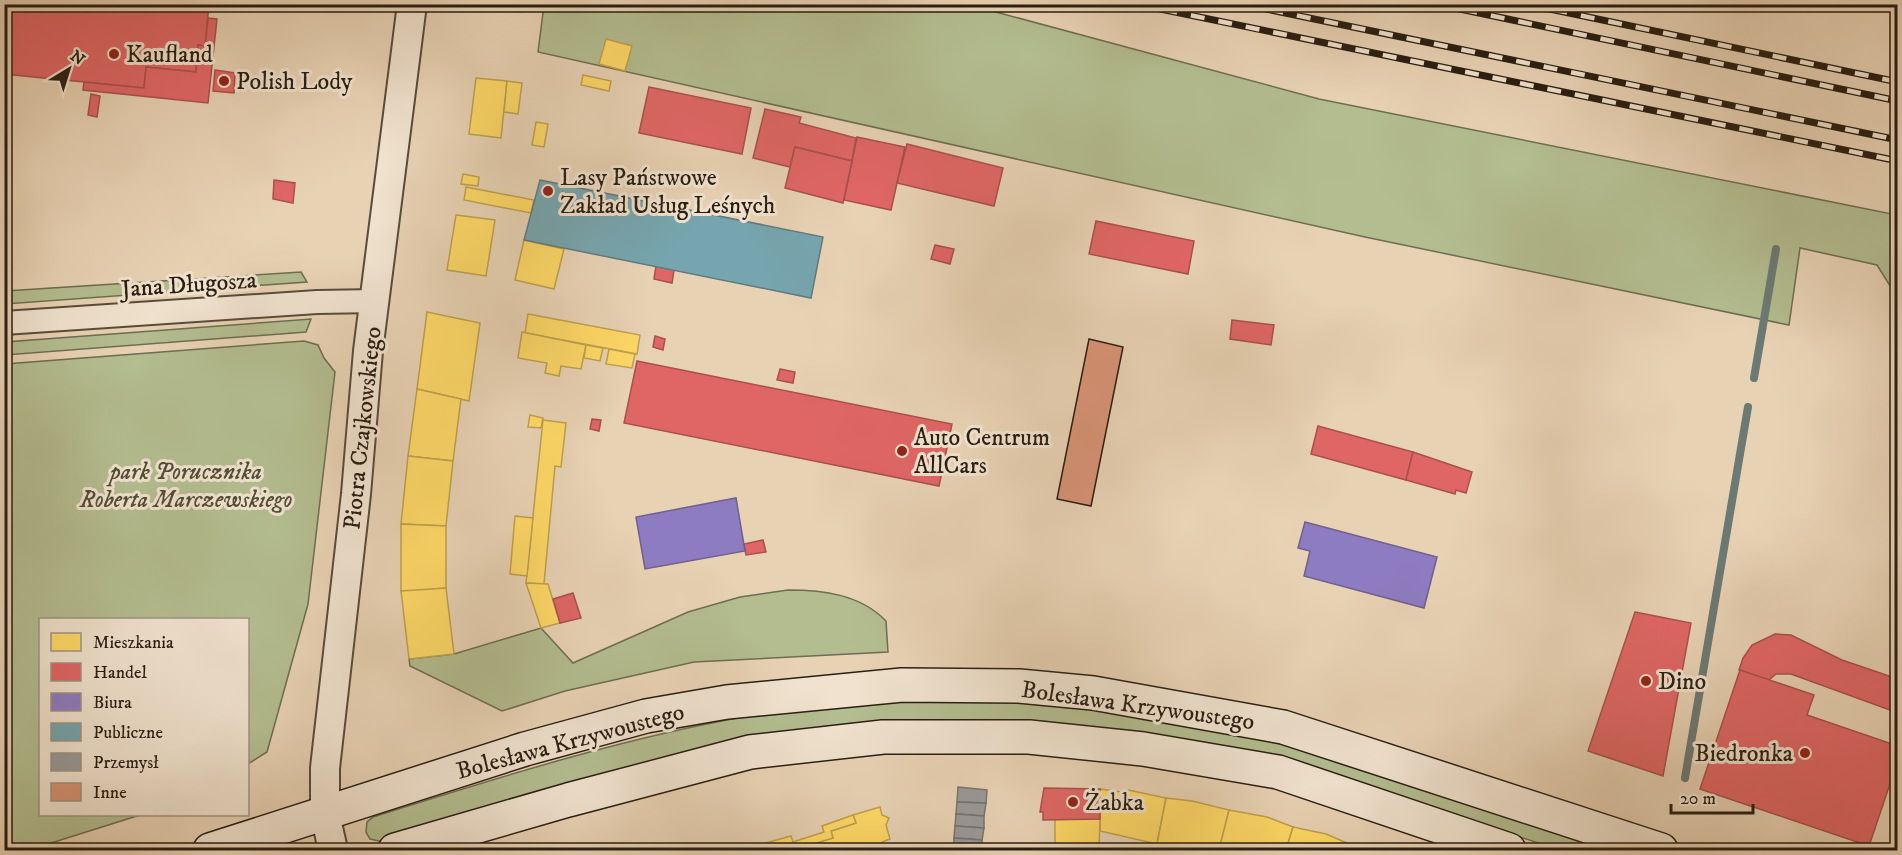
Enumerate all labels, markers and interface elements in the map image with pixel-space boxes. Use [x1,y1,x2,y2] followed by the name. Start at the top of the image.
[39,39,99,99] north arrow
[126,40,213,70] place label: Kaufland
[66,46,89,70] text: N
[107,47,121,61] marker: Kaufland
[236,67,353,97] place label: Polish Lody
[217,74,231,88] marker: Polish Lody
[560,163,776,221] place label: Lasy Państwowe Zakład Usług Leśnych
[541,184,555,198] marker: Lasy Państwowe Zakład Usług Leśnych
[118,265,259,305] street label: Jana Długosza
[337,325,389,531] street label: Piotra Czajkowskiego
[914,423,1050,481] place label: Auto Centrum AllCars
[895,444,909,458] marker: Auto Centrum AllCars
[79,457,292,515] park label: park Porucznika Roberta Marczewskiego
[39,618,249,816] legend
[93,632,174,654] text: Mieszkania
[93,662,148,684] text: Handel
[1658,667,1706,697] place label: Dino
[1639,674,1653,688] marker: Dino
[1019,675,1256,737] street label: Bolesława Krzywoustego
[93,692,132,714] text: Biura
[453,697,688,787] street label: Bolesława Krzywoustego
[93,722,163,744] text: Publiczne
[1695,739,1794,769] place label: Biedronka
[1798,746,1812,760] marker: Biedronka
[93,752,159,774] text: Przemysł
[1671,777,1754,815] scale bar
[93,782,127,804] text: Inne
[1085,787,1145,818] place label: Żabka
[1680,788,1716,810] text: 20 m
[1066,795,1080,809] marker: Żabka

